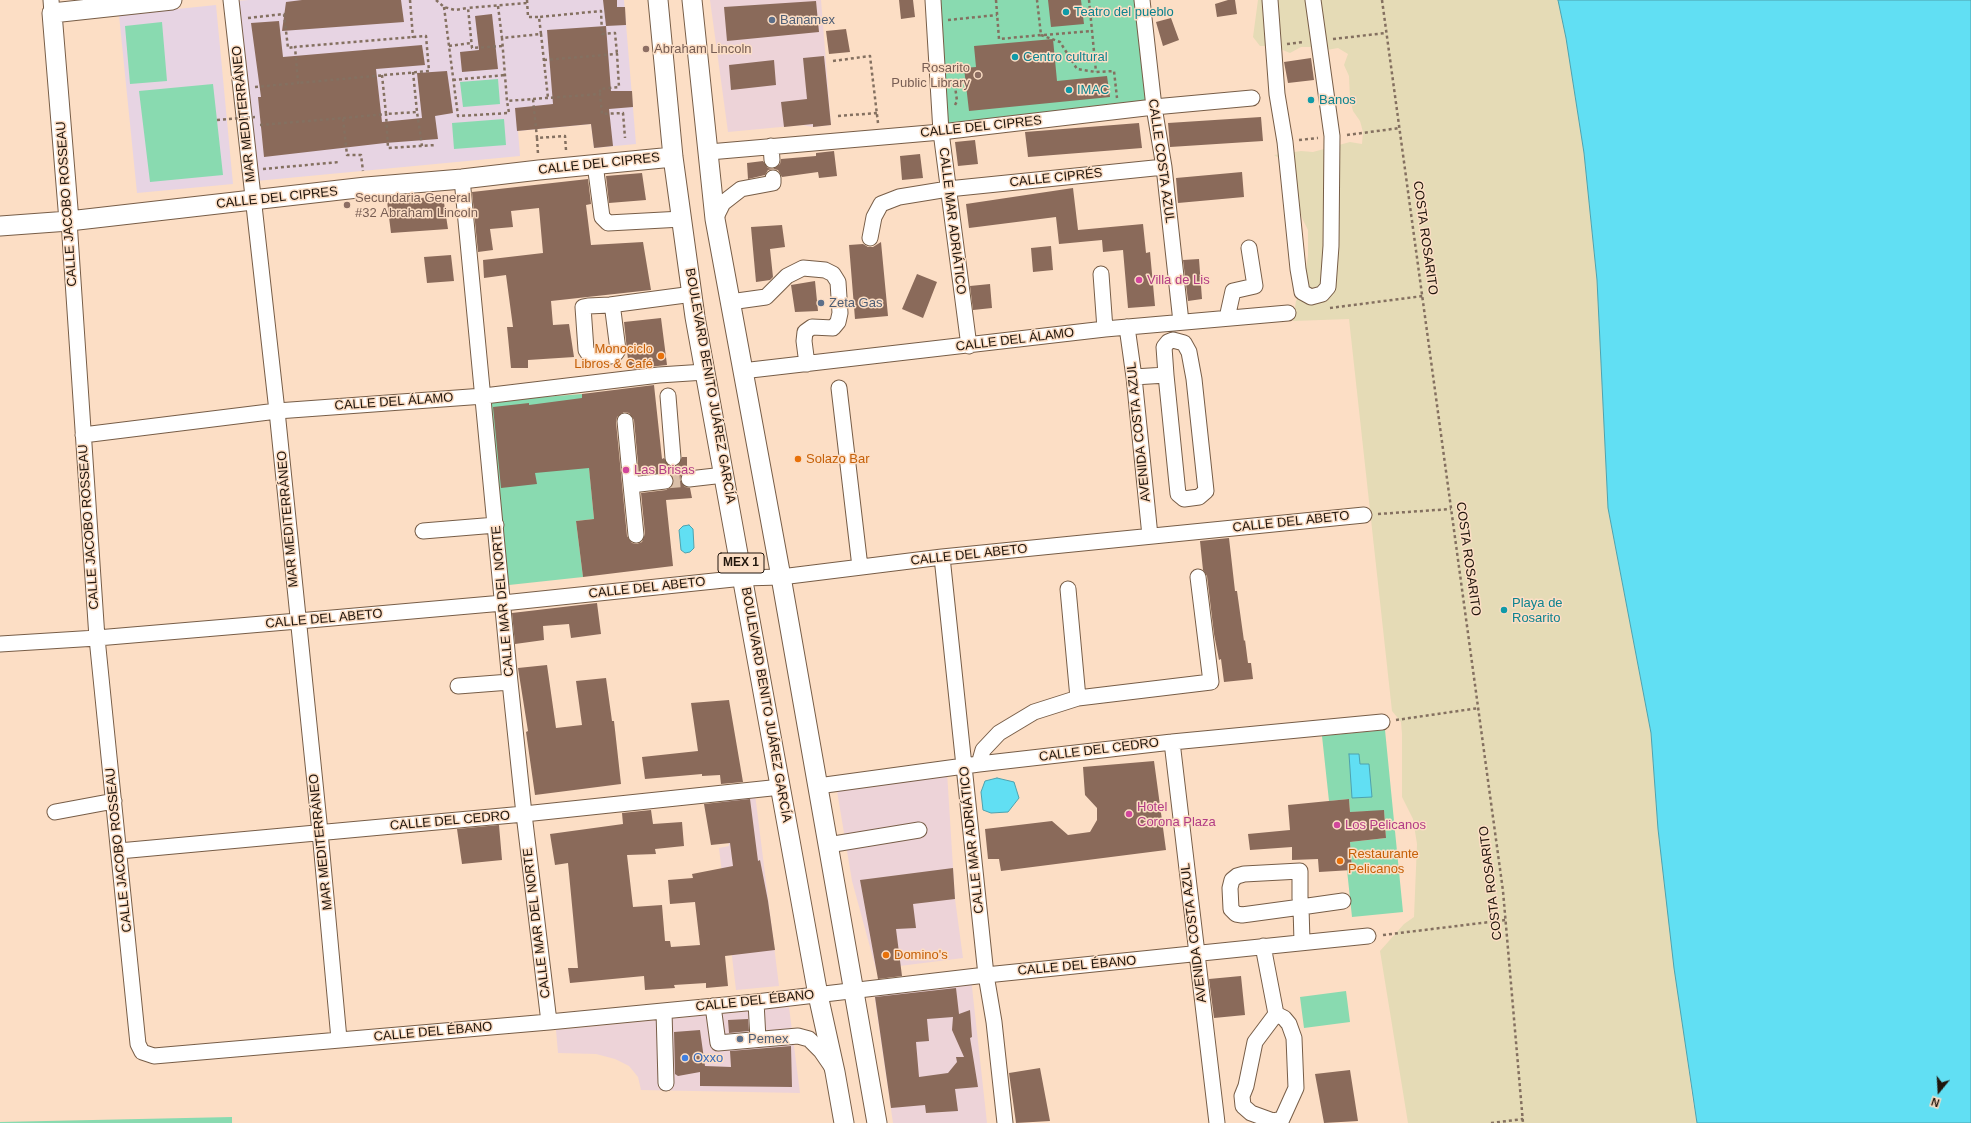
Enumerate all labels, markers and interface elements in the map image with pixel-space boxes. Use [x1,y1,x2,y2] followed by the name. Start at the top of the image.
[1074,4,1174,20] place label: Teatro del pueblo
[1061,7,1071,17] marker: Teatro del pueblo
[780,12,835,28] place label: Banamex
[767,15,777,25] marker: Banamex
[654,41,752,57] place label: Abraham Lincoln
[641,44,651,54] marker: Abraham Lincoln
[229,45,259,183] street label: MAR MEDITERRÁNEO
[1023,49,1108,65] place label: Centro cultural
[1010,52,1020,62] marker: Centro cultural
[891,60,970,91] place label: Rosarito Public Library
[973,70,983,80] marker: Rosarito Public Library
[1077,82,1110,98] place label: IMAC
[1064,85,1074,95] marker: IMAC
[1319,92,1356,108] place label: Banos
[1306,95,1316,105] marker: Banos
[1145,98,1177,224] street label: CALLE COSTA AZUL
[919,113,1043,141] street label: CALLE DEL CIPRES
[53,121,81,287] street label: CALLE JACOBO ROSSEAU
[935,147,969,295] street label: CALLE MAR ADRIÁTICO
[537,150,661,178] street label: CALLE DEL CIPRES
[1009,165,1103,191] street label: CALLE CIPRÉS
[1409,180,1441,296] street label: COSTA ROSARITO
[215,184,339,212] street label: CALLE DEL CIPRES
[355,190,478,221] place label: Secundaria General #32 Abraham Lincoln
[342,200,352,210] marker: Secundaria General #32 Abraham Lincoln
[682,267,738,505] street label: BOULEVARD BENITO JUÁREZ GARCÍA
[1147,272,1210,288] place label: Villa de Lis
[1134,275,1144,285] marker: Villa de Lis
[829,295,882,311] place label: Zeta Gas
[816,298,826,308] marker: Zeta Gas
[955,325,1075,355] street label: CALLE DEL ÁLAMO
[574,341,653,372] place label: Monociclo Libros & Café
[656,351,666,361] marker: Monociclo Libros & Café
[1124,361,1154,503] street label: AVENIDA COSTA AZUL
[334,390,454,414] street label: CALLE DEL ÁLAMO
[75,444,103,610] street label: CALLE JACOBO ROSSEAU
[274,450,302,588] street label: MAR MEDITERRÁNEO
[806,451,870,467] place label: Solazo Bar
[793,454,803,464] marker: Solazo Bar
[634,462,695,478] place label: Las Brisas
[621,465,631,475] marker: Las Brisas
[1452,501,1484,617] street label: COSTA ROSARITO
[1232,508,1350,536] street label: CALLE DEL ABETO
[489,525,517,677] street label: CALLE MAR DEL NORTE
[910,541,1028,569] street label: CALLE DEL ABETO
[718,553,764,573] road number: MEX 1
[588,574,706,602] street label: CALLE DEL ABETO
[738,586,794,824] street label: BOULEVARD BENITO JUÁREZ GARCÍA
[1512,595,1563,626] place label: Playa de Rosarito
[1499,605,1509,615] marker: Playa de Rosarito
[265,606,383,632] street label: CALLE DEL ABETO
[1038,735,1160,765] street label: CALLE DEL CEDRO
[957,766,987,914] street label: CALLE MAR ADRIÁTICO
[103,767,135,933] street label: CALLE JACOBO ROSSEAU
[306,773,336,911] street label: MAR MEDITERRÁNEO
[1137,799,1216,830] place label: Hotel Corona Plaza
[389,808,511,834] street label: CALLE DEL CEDRO
[1124,809,1134,819] marker: Hotel Corona Plaza
[1345,817,1426,833] place label: Los Pelicanos
[1332,820,1342,830] marker: Los Pelicanos
[1476,825,1506,941] street label: COSTA ROSARITO
[1348,846,1419,877] place label: Restaurante Pelicanos
[520,847,554,999] street label: CALLE MAR DEL NORTE
[1335,856,1345,866] marker: Restaurante Pelicanos
[1178,862,1210,1004] street label: AVENIDA COSTA AZUL
[894,947,948,963] place label: Domino's
[881,950,891,960] marker: Domino's
[1017,953,1137,979] street label: CALLE DEL ÉBANO
[695,987,815,1015] street label: CALLE DEL ÉBANO
[373,1019,493,1045] street label: CALLE DEL ÉBANO
[748,1031,788,1047] place label: Pemex
[735,1034,745,1044] marker: Pemex
[693,1050,723,1066] place label: Oxxo
[680,1053,690,1063] marker: Oxxo
[1919,1071,1959,1111] north arrow
[1930,1095,1941,1109] text: N

